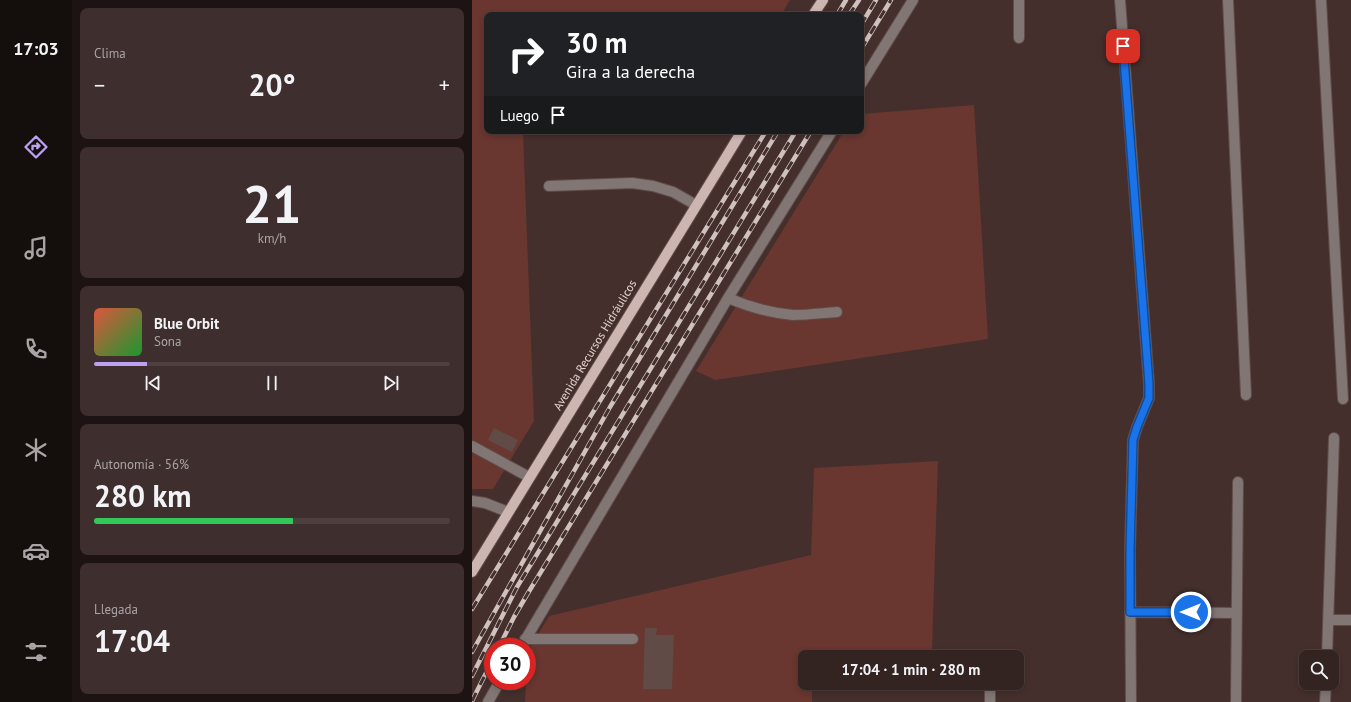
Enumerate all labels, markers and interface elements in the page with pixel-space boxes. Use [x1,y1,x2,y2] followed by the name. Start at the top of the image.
[566,24,627,61] text: 30 m
[500,28,552,80] icon: right
[1106,29,1140,63] pin
[1112,35,1134,57] icon: arrive
[13,37,59,60] text: 17:03
[94,45,126,62] text: Clima
[566,60,695,83] text: Gira a la derecha
[248,65,296,104] text: 20°
[94,71,105,99] text: −
[439,71,450,99] text: +
[547,104,569,126] icon: arrive
[500,106,539,125] text: Luego
[22,133,50,161] icon: directions
[243,170,301,237] text: 21
[258,230,286,247] text: km/h
[22,234,50,262] icon: music
[550,277,640,413] street label: Avenida Recursos Hidráulicos
[154,314,219,333] text: Blue Orbit
[154,333,181,350] text: Sona
[22,335,50,363] icon: phone
[142,372,164,394] icon: previous
[261,372,283,394] icon: pause
[380,372,402,394] icon: next
[22,436,50,464] icon: climate
[94,456,189,473] text: Autonomía · 56%
[94,476,192,515] text: 280 km
[22,537,50,565] icon: car
[1170,591,1212,633] position arrow
[94,601,138,618] text: Llegada
[94,621,170,660] text: 17:04
[22,638,50,666] icon: filters
[484,638,536,690] speed limit sign: 30
[1299,650,1339,690] map controls
[1299,650,1339,690] button: search
[842,660,980,679] text: 17:04 · 1 min · 280 m

